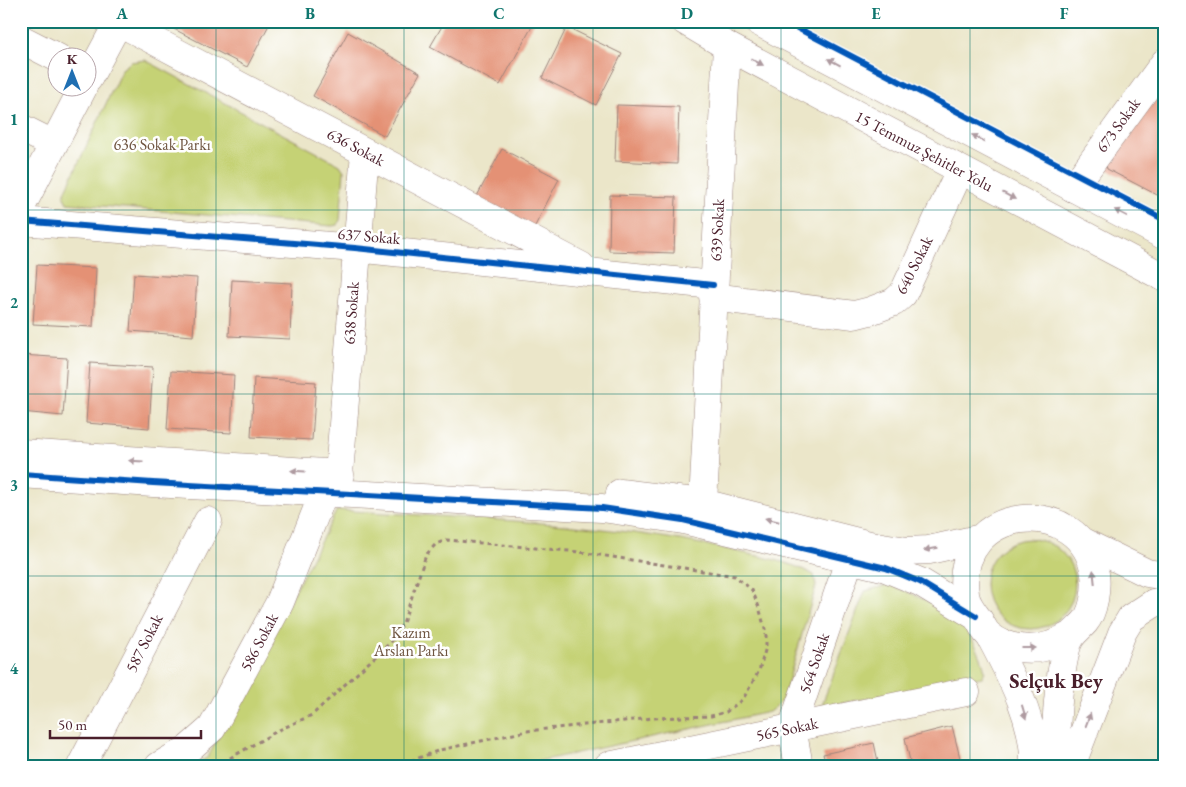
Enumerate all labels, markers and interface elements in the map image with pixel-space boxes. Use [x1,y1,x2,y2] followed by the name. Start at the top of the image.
[115,3,128,24] text: A
[305,3,315,24] text: B
[493,3,505,24] text: C
[681,3,693,24] text: D
[871,3,881,24] text: E
[1060,3,1069,24] text: F
[48,48,98,98] north arrow
[67,50,78,68] text: K
[751,58,764,67] one-way arrow
[827,58,841,66] one-way arrow
[1091,93,1145,157] street label: 673 Sokak
[851,106,997,197] street label: 15 Temmuz Şehitler Yolu
[10,109,18,130] text: 1
[323,123,389,171] street label: 636 Sokak
[113,134,211,155] park label: 636 Sokak Parkı
[970,134,985,142] one-way arrow
[1002,192,1017,200] one-way arrow
[705,198,729,262] street label: 639 Sokak
[1114,209,1129,217] one-way arrow
[337,223,402,249] street label: 637 Sokak
[890,232,938,298] street label: 640 Sokak
[338,280,364,345] street label: 638 Sokak
[10,292,19,313] text: 2
[128,456,144,464] one-way arrow
[290,467,306,475] one-way arrow
[10,475,18,496] text: 3
[765,516,780,524] one-way arrow
[922,545,938,553] one-way arrow
[1089,568,1097,584] one-way arrow
[235,609,283,675] street label: 586 Sokak
[120,610,168,676] street label: 587 Sokak
[373,622,448,661] park label: Kazım Arslan Parkı
[794,629,834,696] street label: 564 Sokak
[1021,644,1037,652] one-way arrow
[10,658,19,679] text: 4
[1009,667,1104,694] district label: Selçuk Bey
[1021,704,1029,719] one-way arrow
[50,707,201,739] scale bar
[754,712,820,746] street label: 565 Sokak
[1084,712,1092,727] one-way arrow
[58,715,87,734] text: 50 m

